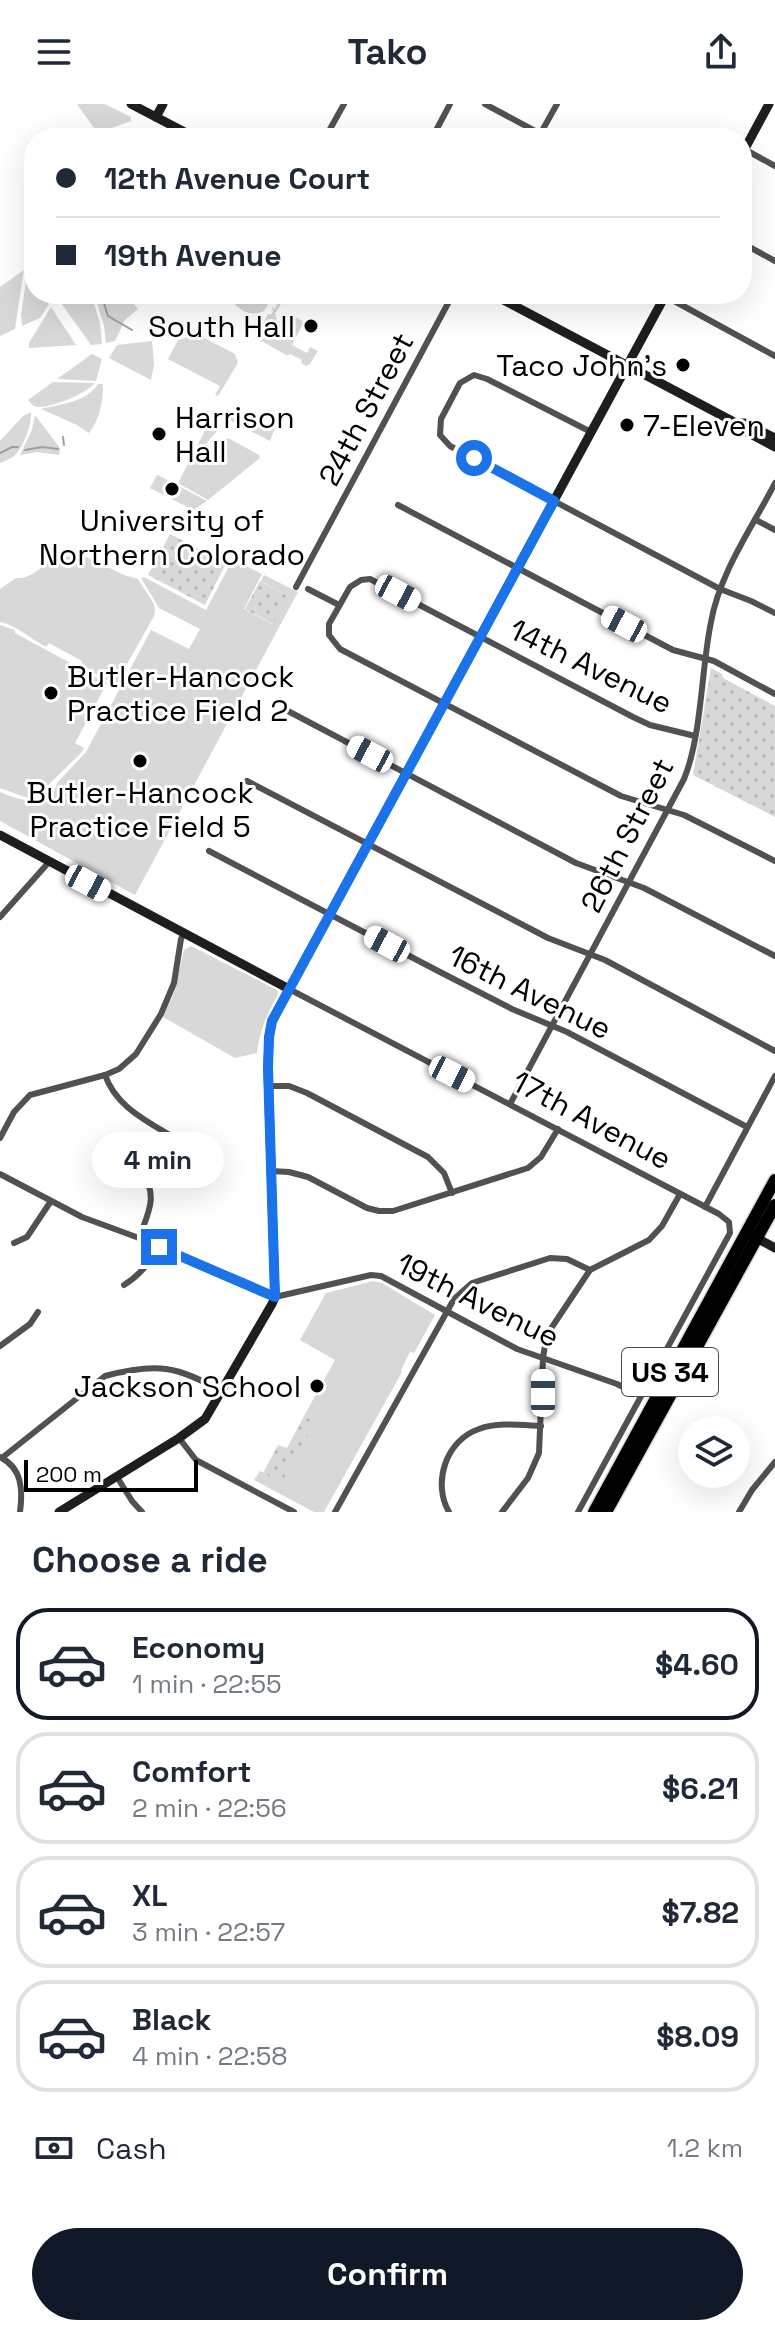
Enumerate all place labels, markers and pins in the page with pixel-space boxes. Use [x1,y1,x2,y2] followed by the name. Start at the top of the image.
[148,307,295,346] place label: South Hall
[302,317,320,335] marker: South Hall
[496,346,667,385] place label: Taco John's
[674,356,692,374] marker: Taco John's
[175,398,295,471] place label: Harrison Hall
[643,406,765,445] place label: 7-Eleven
[618,416,636,434] marker: 7-Eleven
[150,425,168,443] marker: Harrison Hall
[163,480,181,498] marker: University of Northern Colorado
[39,501,305,574] place label: University of Northern Colorado
[67,657,294,730] place label: Butler-Hancock Practice Field 2
[42,684,60,702] marker: Butler-Hancock Practice Field 2
[131,752,149,770] marker: Butler-Hancock Practice Field 5
[26,773,254,846] place label: Butler-Hancock Practice Field 5
[74,1367,301,1406] place label: Jackson School
[308,1377,326,1395] marker: Jackson School

